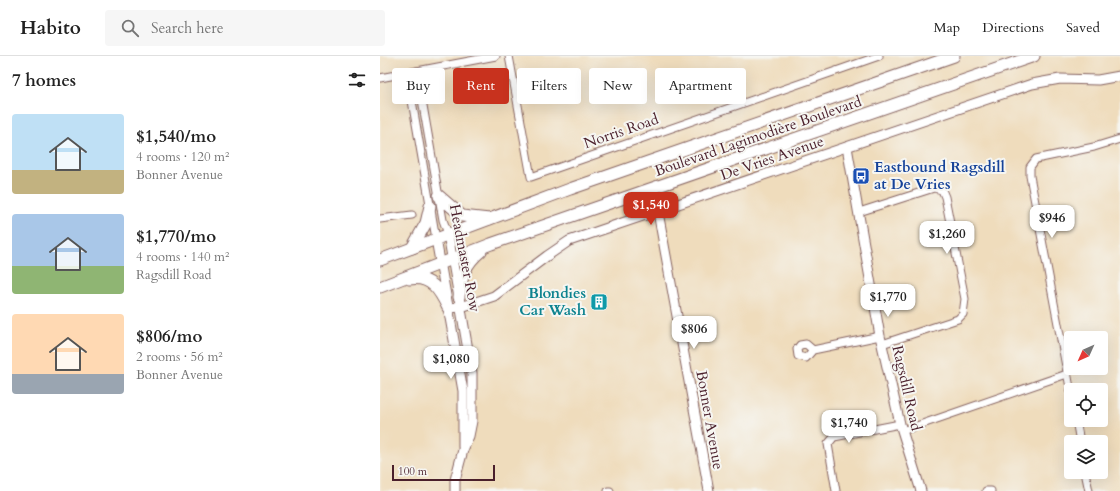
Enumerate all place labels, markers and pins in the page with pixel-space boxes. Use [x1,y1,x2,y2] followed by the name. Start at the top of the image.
[874,157,1006,194] place label: Eastbound Ragsdill at De Vries
[851,166,871,186] bus stop icon: Eastbound Ragsdill at De Vries
[618,192,684,226] pin: $1,540
[1028,205,1076,239] pin: $946
[914,221,980,255] pin: $1,260
[519,283,587,320] place label: Blondies Car Wash
[855,284,921,318] pin: $1,770
[589,292,609,312] building icon: Blondies Car Wash
[670,316,718,350] pin: $806
[418,346,484,380] pin: $1,080
[816,410,882,444] pin: $1,740

